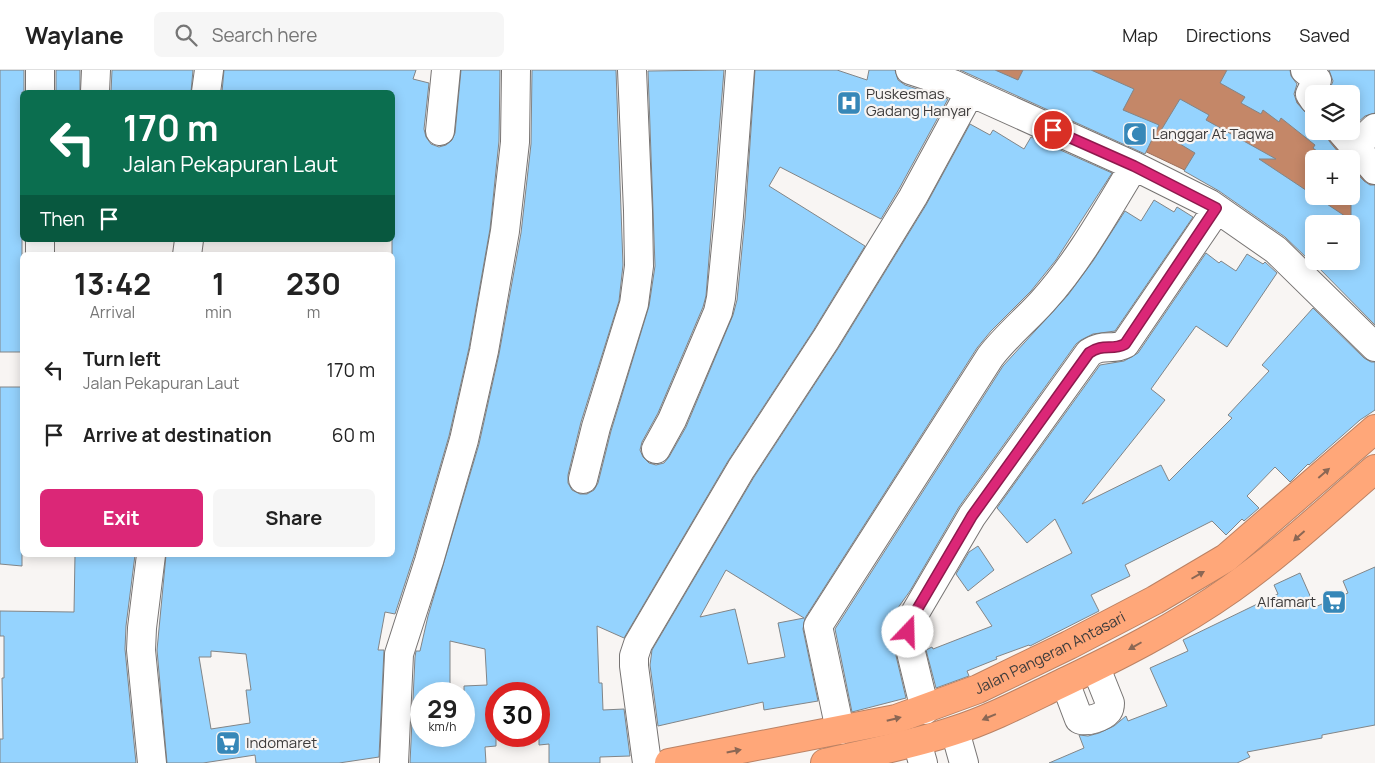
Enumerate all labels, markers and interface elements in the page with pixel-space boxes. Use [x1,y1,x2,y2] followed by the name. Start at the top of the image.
[154,12,504,57] search box
[25,18,124,51] text: Waylane
[172,21,200,49] icon: search
[212,22,317,48] text: Search here
[1122,23,1158,47] text: Map
[1186,23,1271,47] text: Directions
[1299,23,1350,47] text: Saved
[866,83,972,121] place label: Puskesmas Gadang Hanyar
[1305,85,1360,270] map controls
[1305,85,1360,140] button: layers
[836,90,862,116] hospital icon: Puskesmas Gadang Hanyar
[123,104,219,152] text: 170 m
[1032,109,1074,151] pin
[40,110,105,175] icon: left
[1039,116,1067,144] icon: arrive
[1122,121,1148,147] mosque icon: Langgar At Taqwa
[1152,123,1274,144] place label: Langgar At Taqwa
[123,149,338,179] text: Jalan Pekapuran Laut
[1305,150,1360,205] button: +
[95,205,123,233] icon: arrive
[40,206,85,232] text: Then
[1305,215,1360,270] button: −
[74,263,151,304] text: 13:42
[212,263,225,304] text: 1
[286,263,341,304] text: 230
[90,301,135,323] text: Arrival
[205,301,232,323] text: min
[307,301,320,323] text: m
[83,346,161,372] text: Turn left
[40,356,68,384] icon: left
[327,357,375,383] text: 170 m
[83,372,239,394] text: Jalan Pekapuran Laut
[40,421,68,449] icon: arrive
[83,422,272,448] text: Arrive at destination
[332,422,375,448] text: 60 m
[1317,467,1329,479] one-way arrow
[40,489,203,547] button: Exit
[213,489,375,547] button: Share
[1294,530,1306,542] one-way arrow
[1192,571,1205,580] one-way arrow
[1321,589,1347,615] supermarket icon: Alfamart
[1257,591,1316,612] place label: Alfamart
[881,605,933,657] position arrow
[971,606,1129,699] street label: Jalan Pangeran Antasari
[1129,641,1142,650] one-way arrow
[485,682,550,747] speed limit sign: 30
[427,691,458,726] text: 29
[982,713,996,721] one-way arrow
[886,715,901,723] one-way arrow
[429,718,456,735] text: km/h
[215,730,241,756] supermarket icon: Indomaret
[246,732,317,753] place label: Indomaret
[727,746,743,754] one-way arrow

